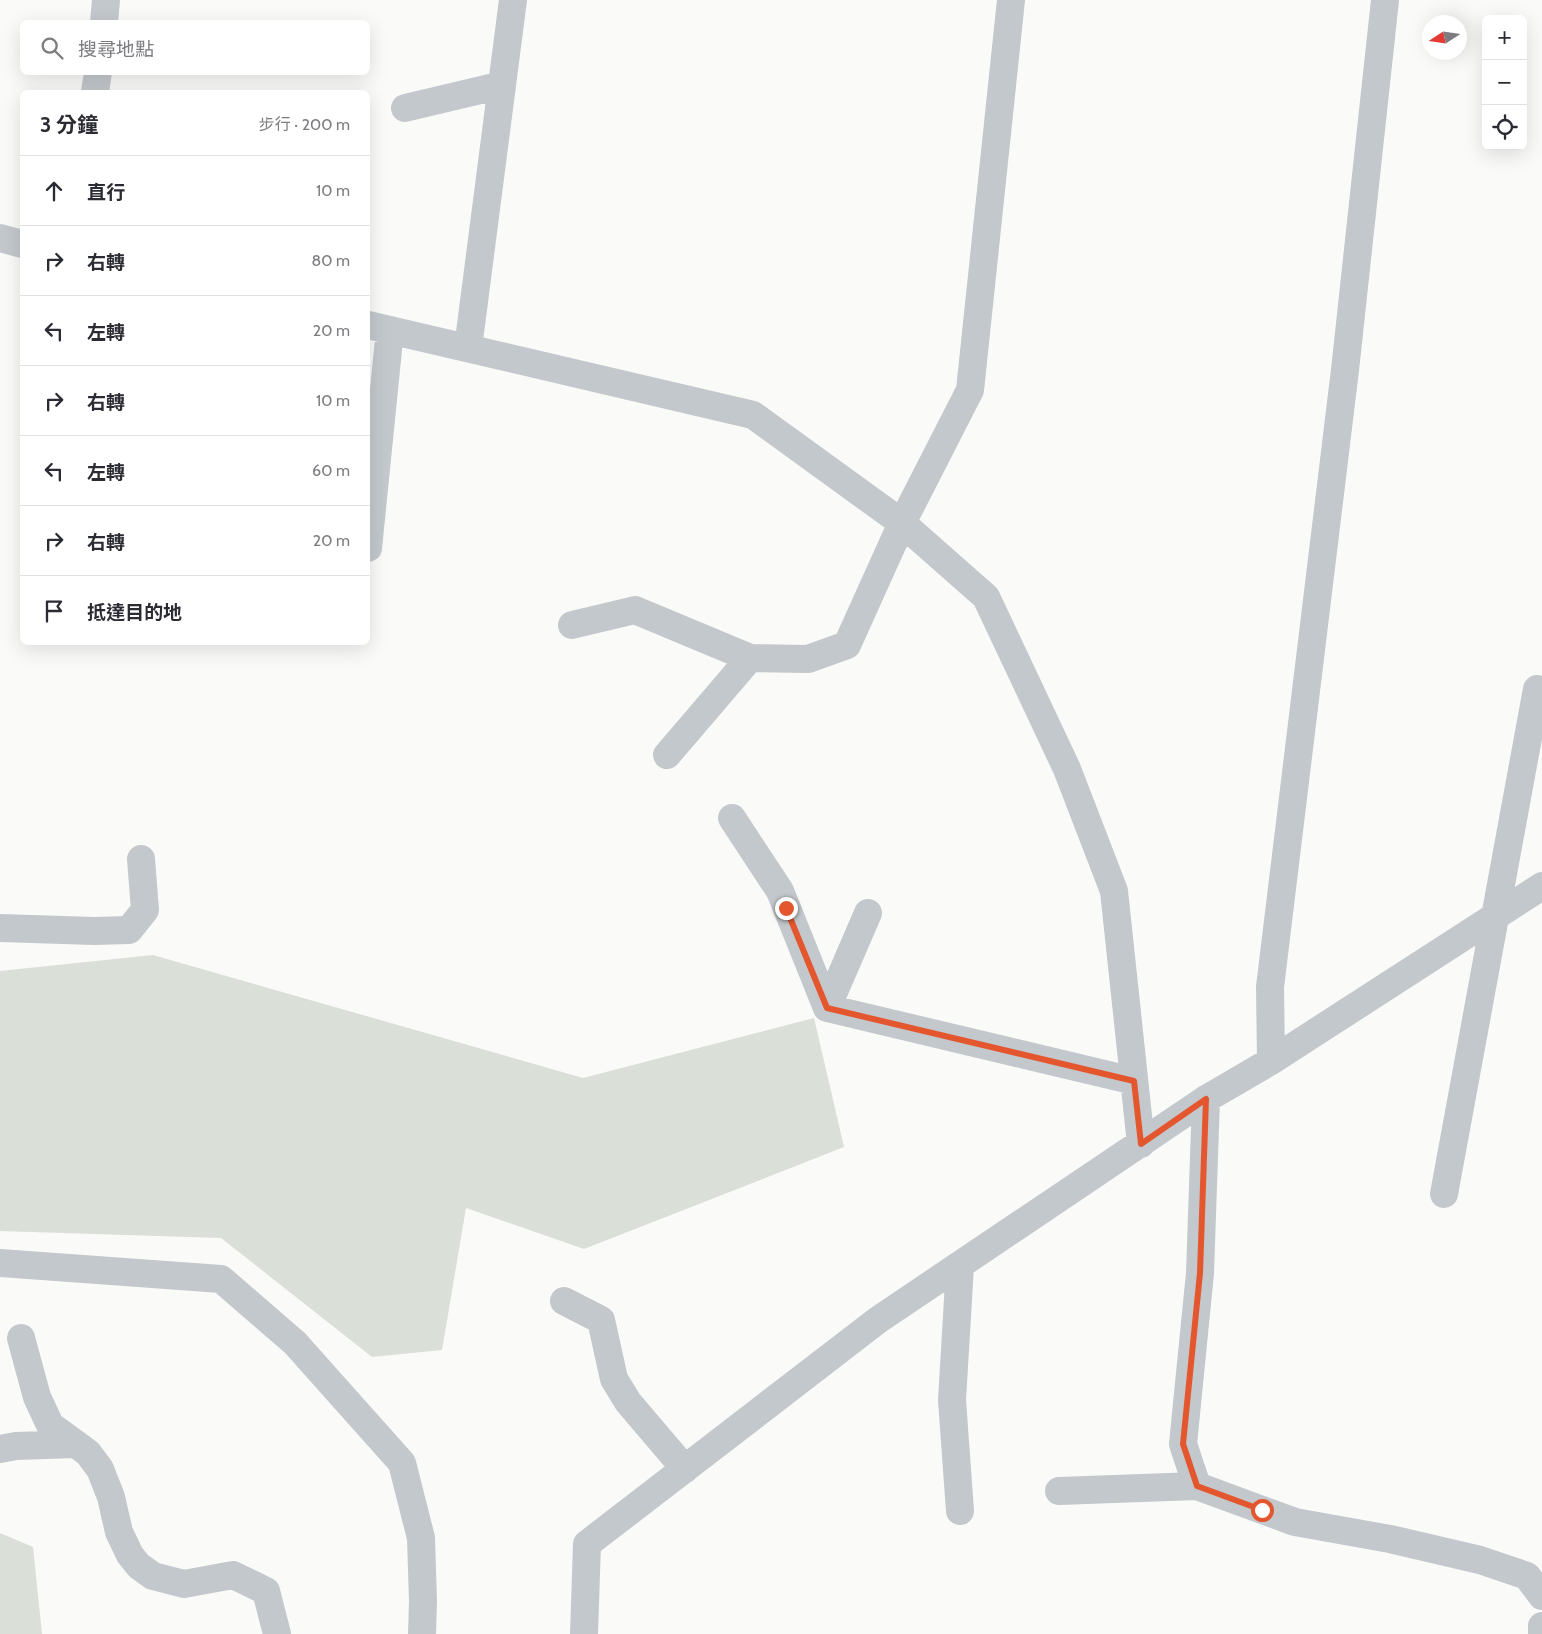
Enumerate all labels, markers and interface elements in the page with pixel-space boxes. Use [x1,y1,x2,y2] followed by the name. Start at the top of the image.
[1422,15,1467,60] north arrow
[1482,15,1527,150] map controls
[1482,15,1527,60] button: +
[20,20,370,75] search box
[38,34,66,62] icon: search
[78,38,154,61] text: 搜尋地點
[1482,60,1527,105] button: −
[1482,105,1527,150] button: locate
[40,112,98,137] text: 3 分鐘
[259,115,350,134] text: 步行 · 200 m
[40,177,68,205] icon: ahead
[87,181,125,204] text: 直行
[316,181,350,200] text: 10 m
[40,247,68,275] icon: right
[87,251,125,274] text: 右轉
[312,251,350,270] text: 80 m
[40,317,68,345] icon: left
[87,321,125,344] text: 左轉
[313,321,350,340] text: 20 m
[40,387,68,415] icon: right
[87,391,125,414] text: 右轉
[316,391,350,410] text: 10 m
[40,457,68,485] icon: left
[87,461,125,484] text: 左轉
[312,461,350,480] text: 60 m
[40,527,68,555] icon: right
[87,531,125,554] text: 右轉
[313,531,350,550] text: 20 m
[40,597,68,625] icon: arrive
[87,601,182,624] text: 抵達目的地
[775,897,798,920] route end
[1251,1499,1274,1522] route start

